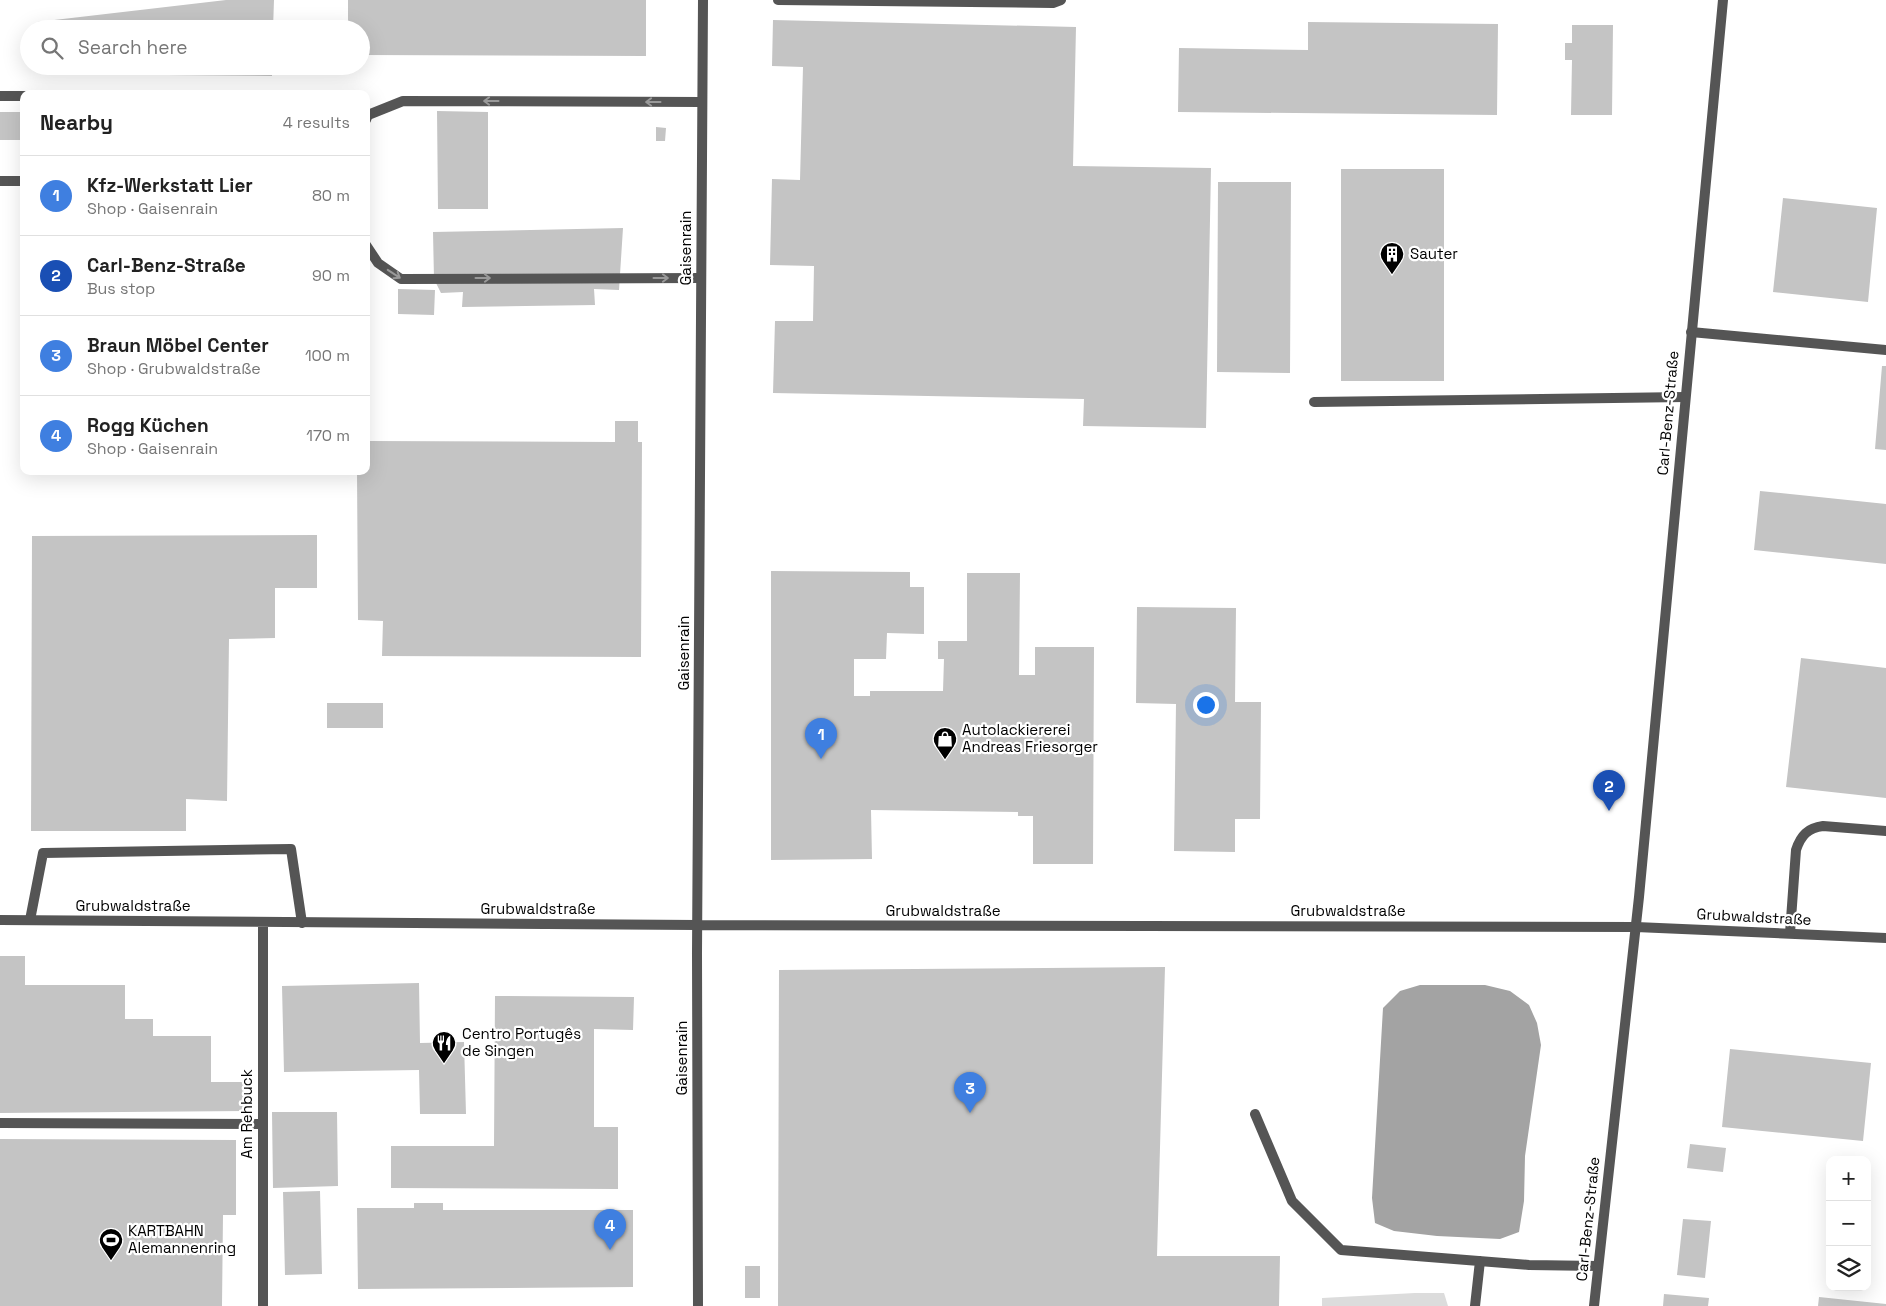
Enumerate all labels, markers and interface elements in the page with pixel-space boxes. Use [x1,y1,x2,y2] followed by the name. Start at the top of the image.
[20,20,370,75] search box
[38,34,66,62] icon: search
[78,35,188,60] text: Search here
[483,97,499,106] one-way arrow
[645,97,662,107] one-way arrow
[40,109,113,136] text: Nearby
[283,112,350,133] text: 4 results
[87,173,253,198] text: Kfz-Werkstatt Lier
[52,185,60,206] text: 1
[312,185,350,206] text: 80 m
[87,198,218,219] text: Shop · Gaisenrain
[676,210,695,286] street label: Gaisenrain
[1379,241,1405,275] building icon: Sauter
[1410,244,1458,263] place label: Sauter
[87,253,246,278] text: Carl-Benz-Straße
[51,265,61,286] text: 2
[312,265,350,286] text: 90 m
[387,269,401,279] one-way arrow
[474,273,491,283] one-way arrow
[652,273,668,283] one-way arrow
[87,278,155,299] text: Bus stop
[87,333,269,358] text: Braun Möbel Center
[51,345,61,366] text: 3
[305,345,350,366] text: 100 m
[1653,350,1682,476] street label: Carl-Benz-Straße
[87,358,261,379] text: Shop · Grubwaldstraße
[87,413,209,438] text: Rogg Küchen
[51,425,61,446] text: 4
[306,425,350,446] text: 170 m
[87,438,218,459] text: Shop · Gaisenrain
[674,615,693,691] street label: Gaisenrain
[1193,692,1219,718] your location
[805,718,837,759] pin: 1
[962,720,1098,756] place label: Autolackiererei Andreas Friesorger
[932,726,958,760] shop icon: Autolackiererei Andreas Friesorger
[1593,770,1625,811] pin: 2
[75,896,191,915] street label: Grubwaldstraße
[480,899,596,918] street label: Grubwaldstraße
[885,901,1001,920] street label: Grubwaldstraße
[1290,901,1406,920] street label: Grubwaldstraße
[1696,904,1812,929] street label: Grubwaldstraße
[672,1020,691,1096] street label: Gaisenrain
[462,1024,581,1060] place label: Centro Portugês de Singen
[431,1030,457,1064] restaurant icon: Centro Portugês de Singen
[237,1069,256,1159] street label: Am Rehbuck
[954,1072,986,1113] pin: 3
[1572,1156,1603,1282] street label: Carl-Benz-Straße
[1826,1156,1871,1291] map controls
[1826,1156,1871,1201] button: +
[1826,1201,1871,1246] button: −
[594,1209,626,1250] pin: 4
[128,1221,236,1257] place label: KARTBAHN Alemannenring
[98,1227,124,1261] sports icon: KARTBAHN Alemannenring
[1826,1246,1871,1291] button: layers

